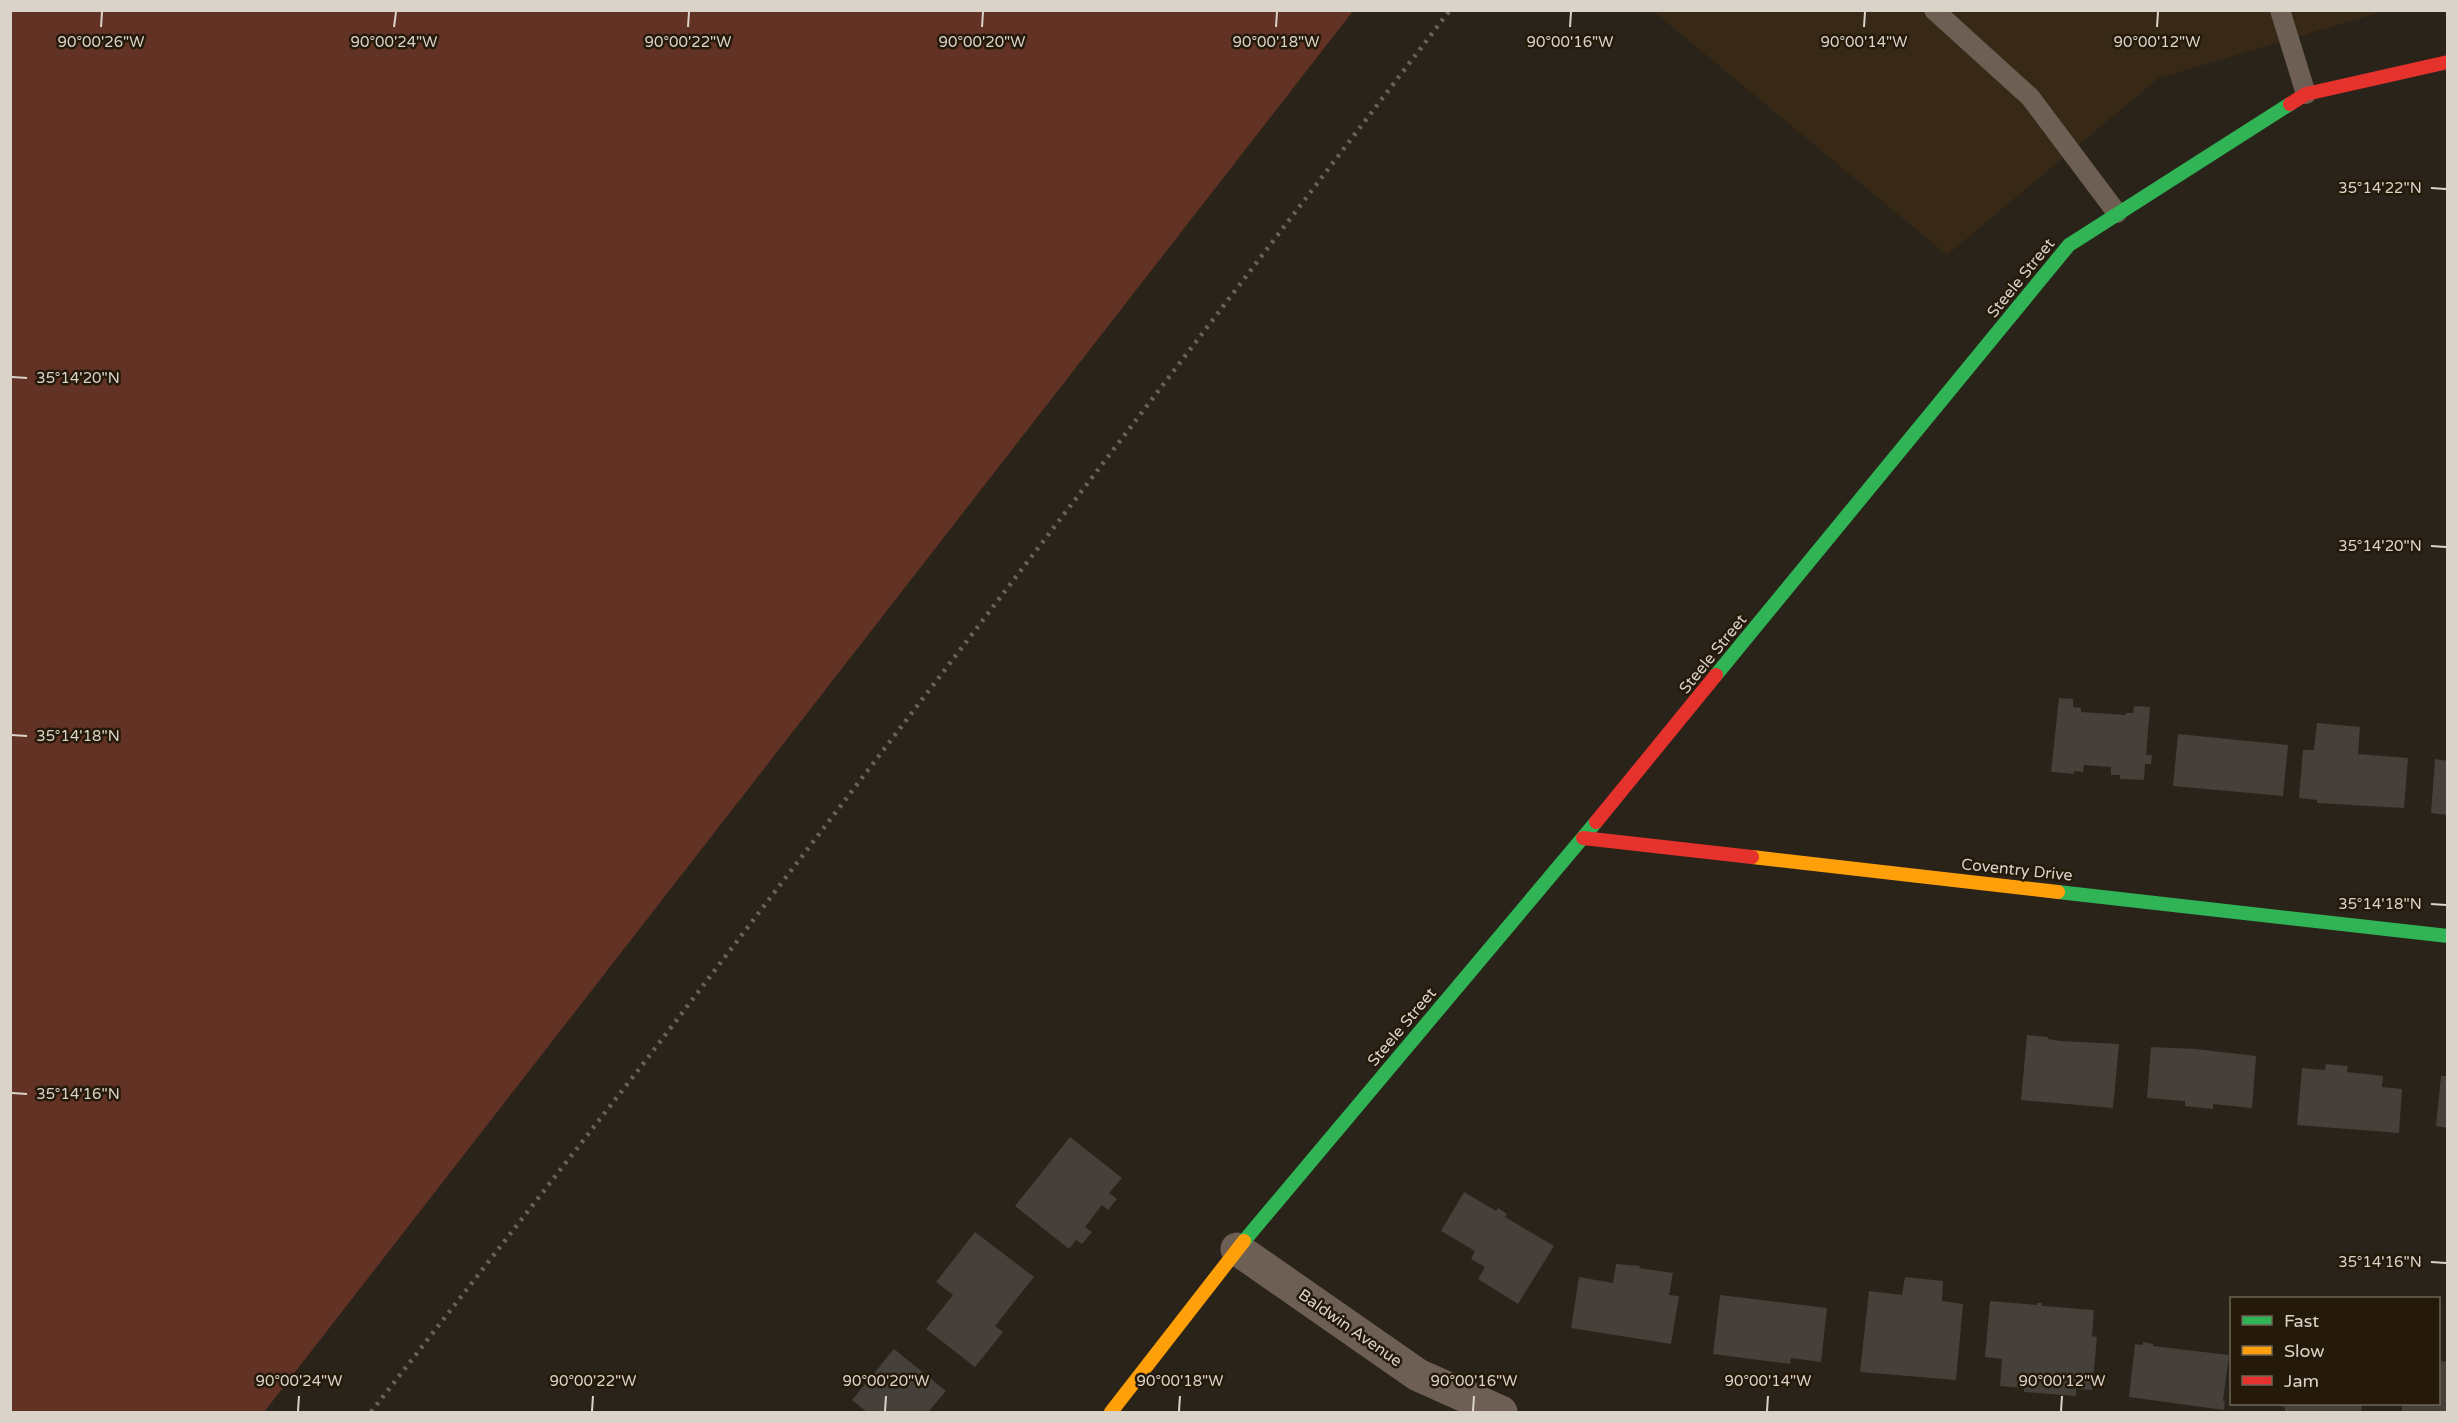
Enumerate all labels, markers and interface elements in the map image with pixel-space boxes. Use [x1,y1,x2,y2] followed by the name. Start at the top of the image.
[58,33,144,51] text: 90°00'26"W
[351,33,437,51] text: 90°00'24"W
[645,33,731,51] text: 90°00'22"W
[939,33,1025,51] text: 90°00'20"W
[1233,33,1319,51] text: 90°00'18"W
[1527,33,1613,51] text: 90°00'16"W
[1821,33,1907,51] text: 90°00'14"W
[2114,33,2200,51] text: 90°00'12"W
[2338,179,2422,197] text: 35°14'22"N
[1983,234,2059,322] street label: Steele Street
[36,369,120,387] text: 35°14'20"N
[2338,537,2422,555] text: 35°14'20"N
[1675,610,1751,698] street label: Steele Street
[36,727,120,745] text: 35°14'18"N
[1960,854,2074,886] street label: Coventry Drive
[2338,895,2422,913] text: 35°14'18"N
[1363,984,1441,1070] street label: Steele Street
[36,1085,120,1103] text: 35°14'16"N
[2338,1253,2422,1271] text: 35°14'16"N
[1294,1285,1406,1371] street label: Baldwin Avenue
[2230,1297,2440,1405] legend
[2284,1310,2319,1332] text: Fast
[2284,1340,2325,1362] text: Slow
[2284,1370,2319,1392] text: Jam
[256,1372,342,1390] text: 90°00'24"W
[550,1372,636,1390] text: 90°00'22"W
[843,1372,929,1390] text: 90°00'20"W
[1137,1372,1223,1390] text: 90°00'18"W
[1431,1372,1517,1390] text: 90°00'16"W
[1725,1372,1811,1390] text: 90°00'14"W
[2019,1372,2105,1390] text: 90°00'12"W

